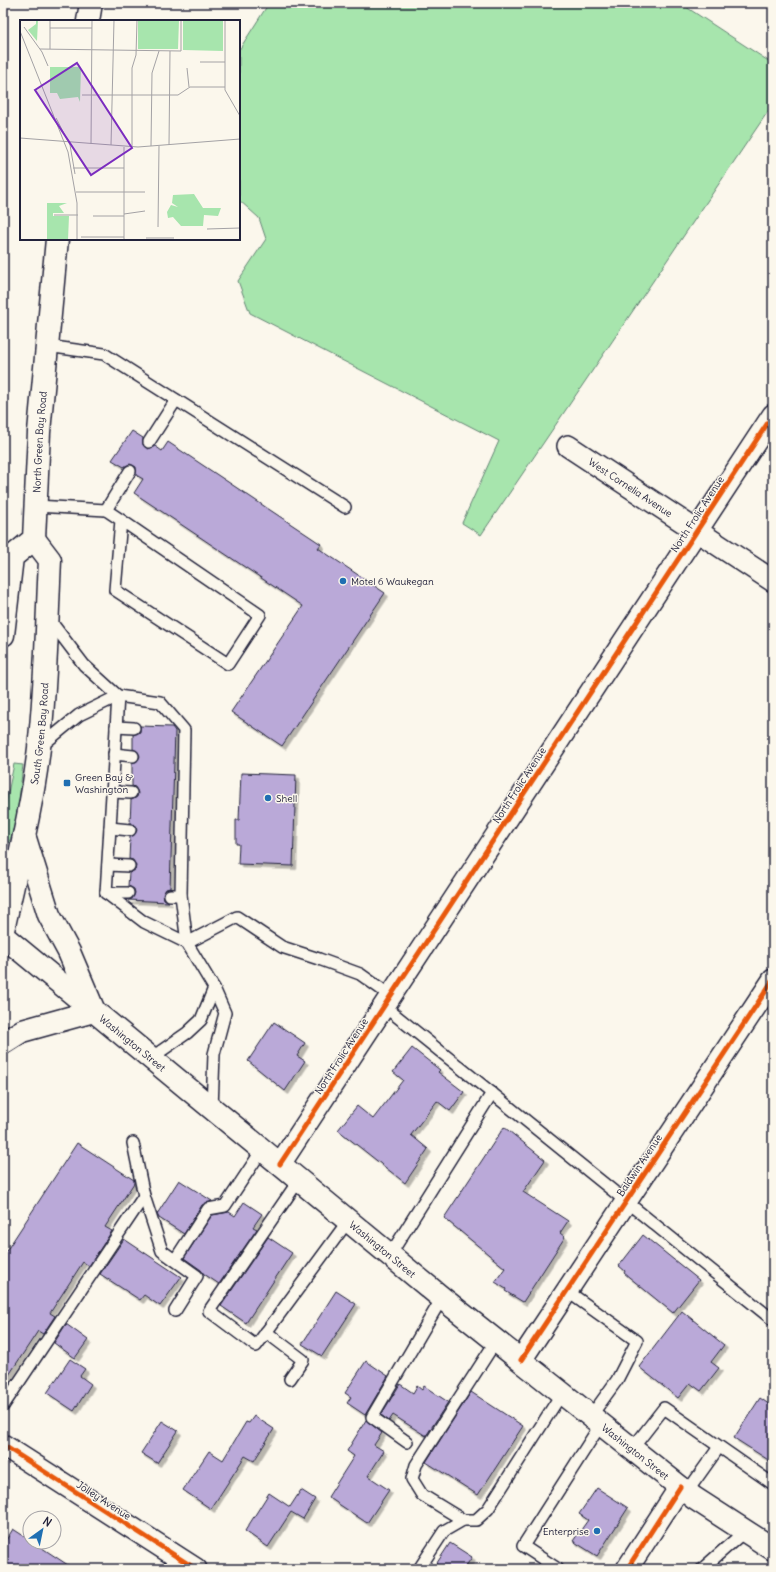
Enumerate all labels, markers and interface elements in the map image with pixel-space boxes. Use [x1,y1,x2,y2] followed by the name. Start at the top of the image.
[20,20,240,240] inset map
[30,391,50,493] street label: North Green Bay Road
[586,455,675,520] street label: West Cornelia Avenue
[668,474,727,555] street label: North Frolic Avenue
[351,575,434,588] place label: Motel 6 Waukegan
[338,576,348,586] marker: Motel 6 Waukegan
[28,682,51,786] street label: South Green Bay Road
[490,745,549,826] street label: North Frolic Avenue
[75,771,133,796] place label: Green Bay & Washington
[62,778,72,788] marker: Green Bay & Washington
[276,792,297,805] place label: Shell
[263,793,273,803] marker: Shell
[96,1012,169,1075] street label: Washington Street
[312,1016,371,1097] street label: North Frolic Avenue
[614,1132,665,1199] street label: Baldwin Avenue
[346,1218,419,1281] street label: Washington Street
[599,1421,672,1483] street label: Washington Street
[74,1478,133,1523] street label: Jolley Avenue
[22,1510,62,1550] north arrow
[40,1514,54,1530] text: N
[543,1525,589,1538] place label: Enterprise
[592,1526,602,1536] marker: Enterprise

